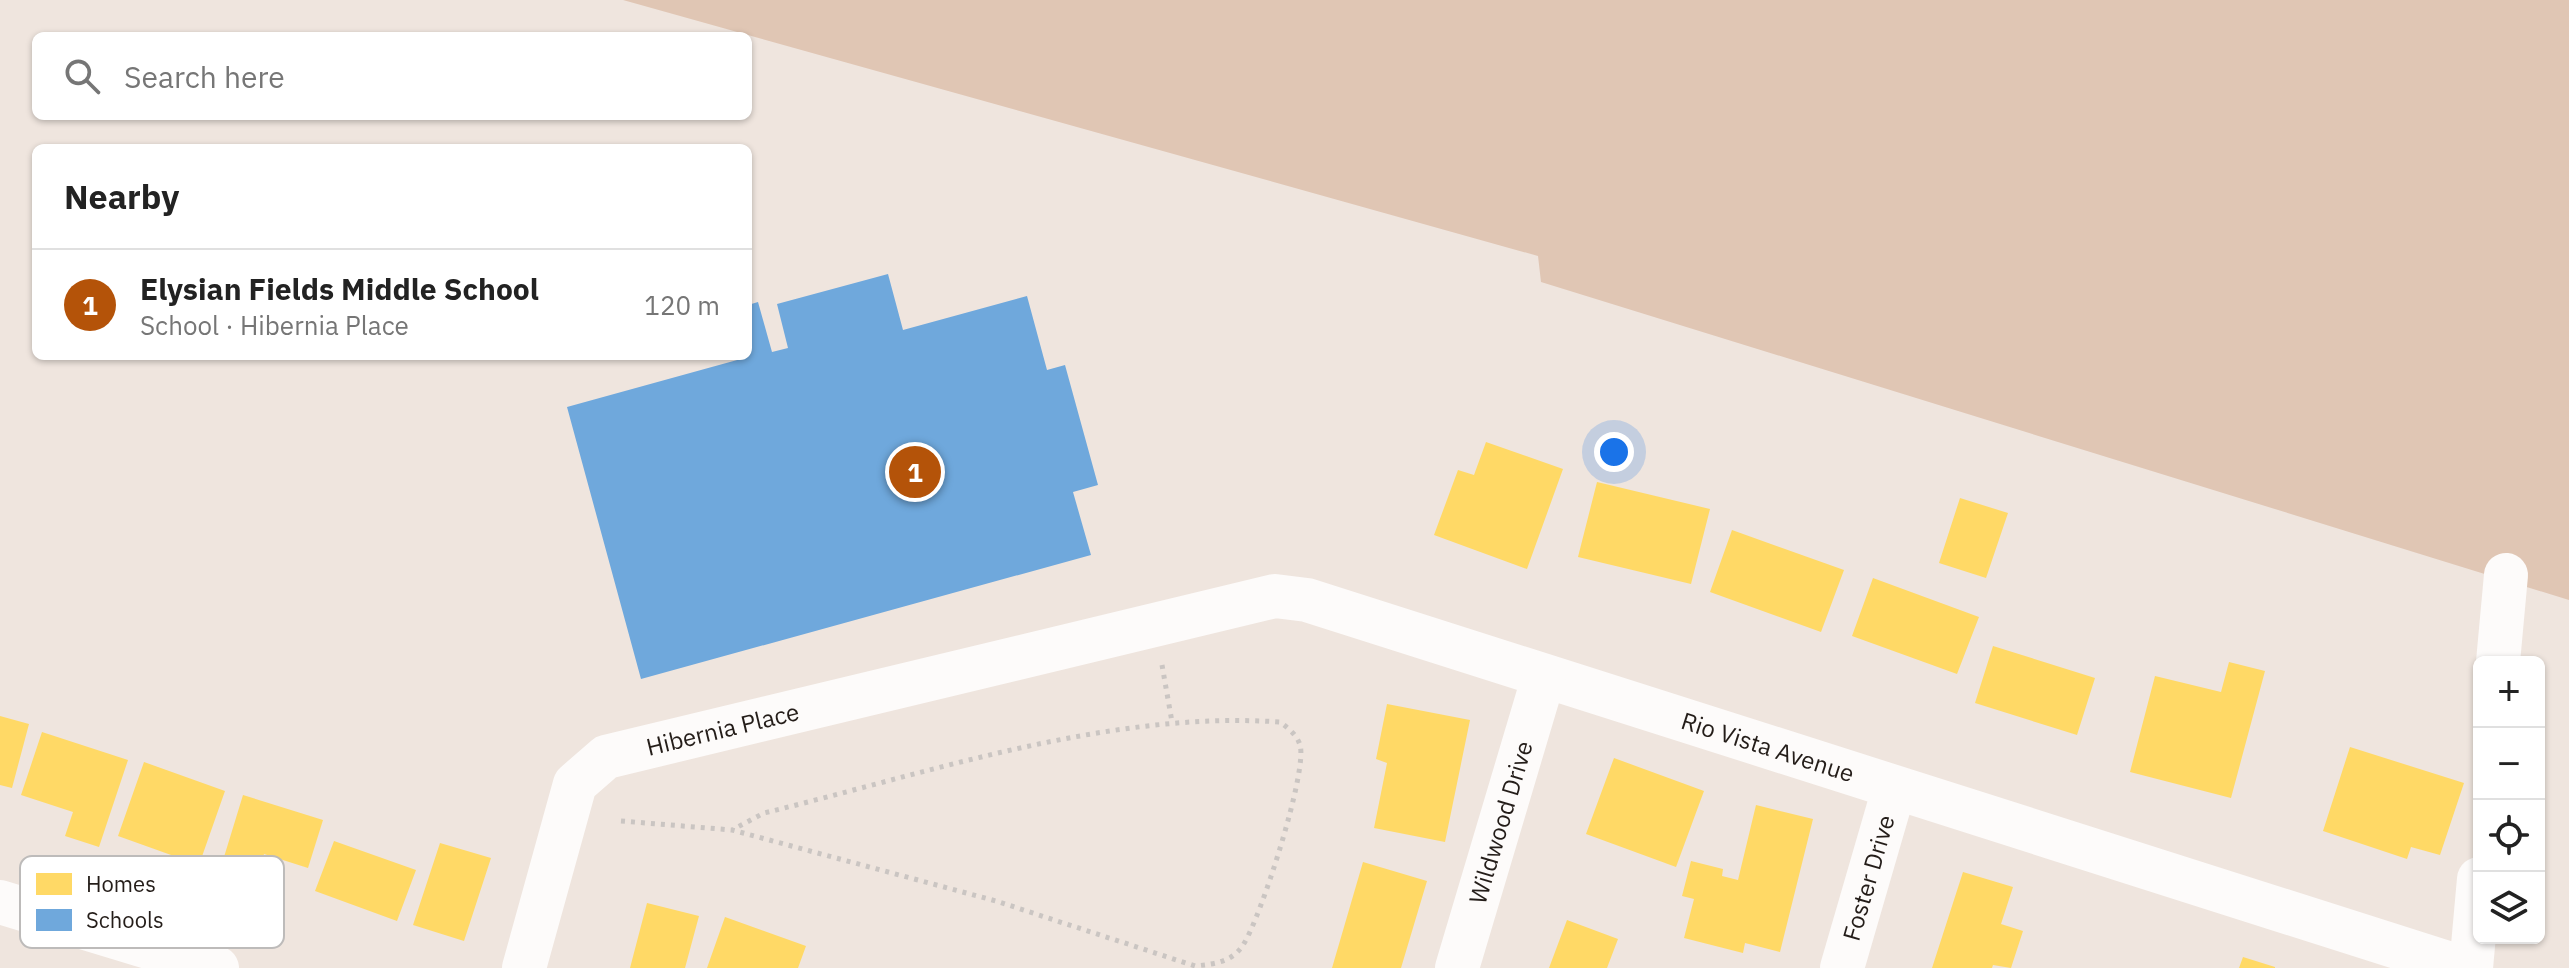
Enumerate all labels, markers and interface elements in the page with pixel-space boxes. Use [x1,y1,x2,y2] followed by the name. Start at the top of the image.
[32,32,752,120] search box
[60,54,104,98] icon: search
[124,57,285,96] text: Search here
[64,174,179,218] text: Nearby
[140,269,539,308] text: Elysian Fields Middle School
[82,288,98,322] text: 1
[644,288,720,322] text: 120 m
[140,308,409,342] text: School · Hibernia Place
[1594,432,1634,472] your location
[889,442,941,502] pin: 1
[2473,656,2545,944] map controls
[2473,656,2545,728] button: +
[643,695,802,763] street label: Hibernia Place
[1677,704,1858,789] street label: Rio Vista Avenue
[2473,728,2545,800] button: −
[1461,737,1540,908] street label: Wildwood Drive
[2473,800,2545,872] button: locate
[1835,811,1902,944] street label: Foster Drive
[20,856,284,948] legend
[86,869,156,898] text: Homes
[2473,872,2545,944] button: layers
[86,905,164,934] text: Schools

